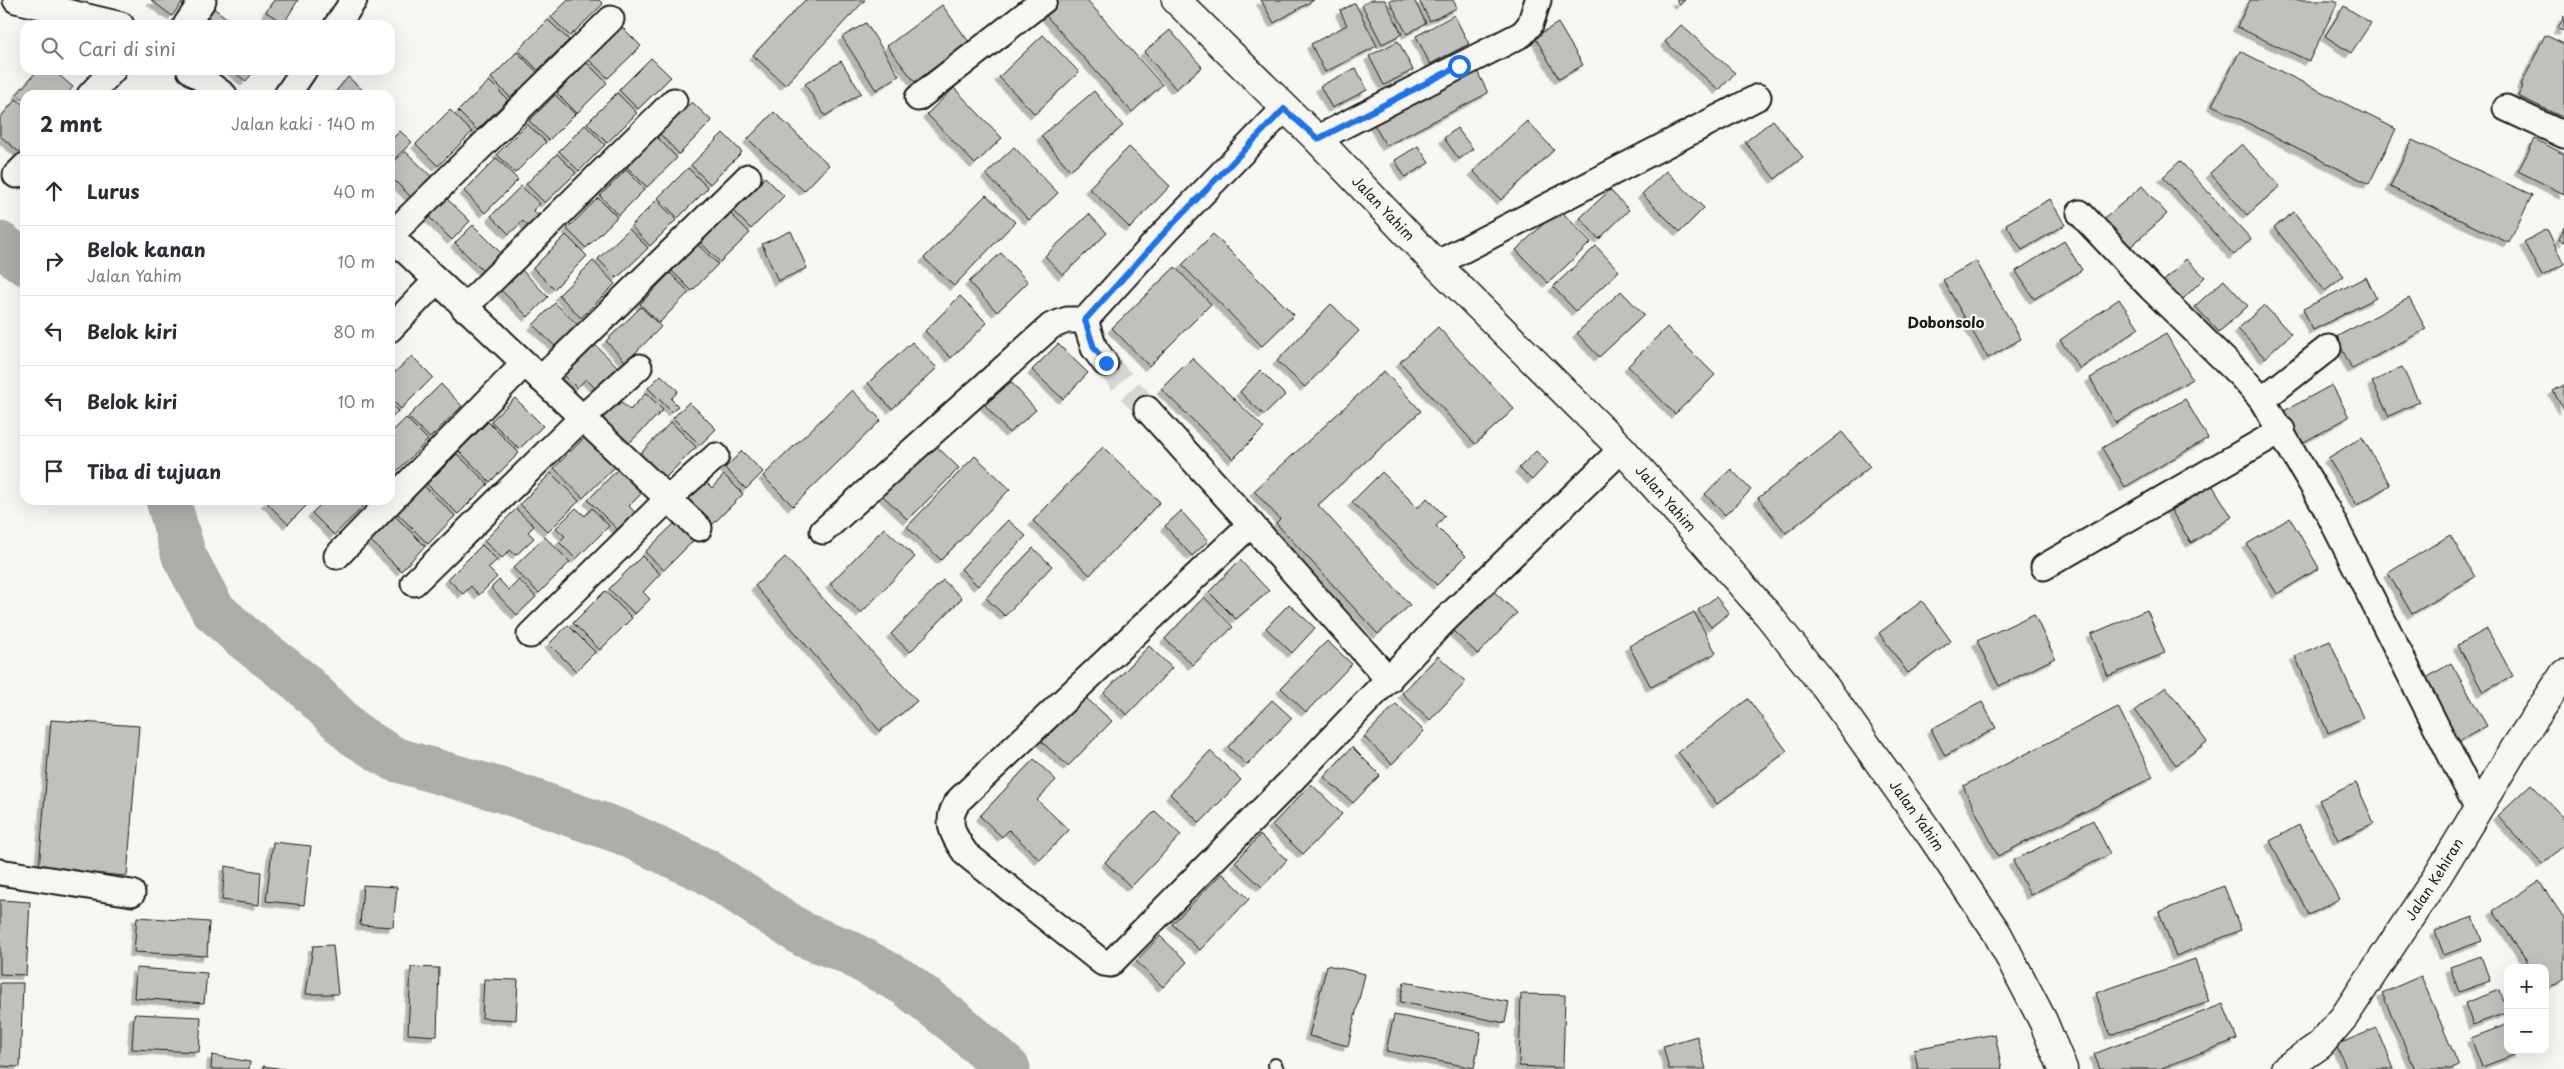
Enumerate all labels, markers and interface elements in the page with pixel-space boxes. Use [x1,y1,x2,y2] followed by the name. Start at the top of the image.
[20,20,395,75] search box
[38,34,66,62] icon: search
[78,34,176,62] text: Cari di sini
[1448,55,1471,78] route start
[40,107,102,139] text: 2 mnt
[231,111,375,135] text: Jalan kaki · 140 m
[1347,171,1420,245] street label: Jalan Yahim
[40,177,68,205] icon: ahead
[87,177,140,205] text: Lurus
[333,179,375,203] text: 40 m
[87,235,206,263] text: Belok kanan
[40,247,68,275] icon: right
[338,249,375,273] text: 10 m
[87,263,182,287] text: Jalan Yahim
[1908,310,1985,333] district label: Dobonsolo
[40,317,68,345] icon: left
[87,317,177,345] text: Belok kiri
[333,319,375,343] text: 80 m
[1095,352,1118,375] route end
[40,387,68,415] icon: left
[87,387,177,415] text: Belok kiri
[338,389,375,413] text: 10 m
[40,457,68,485] icon: arrive
[87,457,221,485] text: Tiba di tujuan
[1631,460,1701,536] street label: Jalan Yahim
[1885,776,1950,855] street label: Jalan Yahim
[2400,834,2468,924] street label: Jalan Kehiran
[2504,964,2549,1054] map controls
[2504,964,2549,1009] button: +
[2504,1009,2549,1054] button: −

